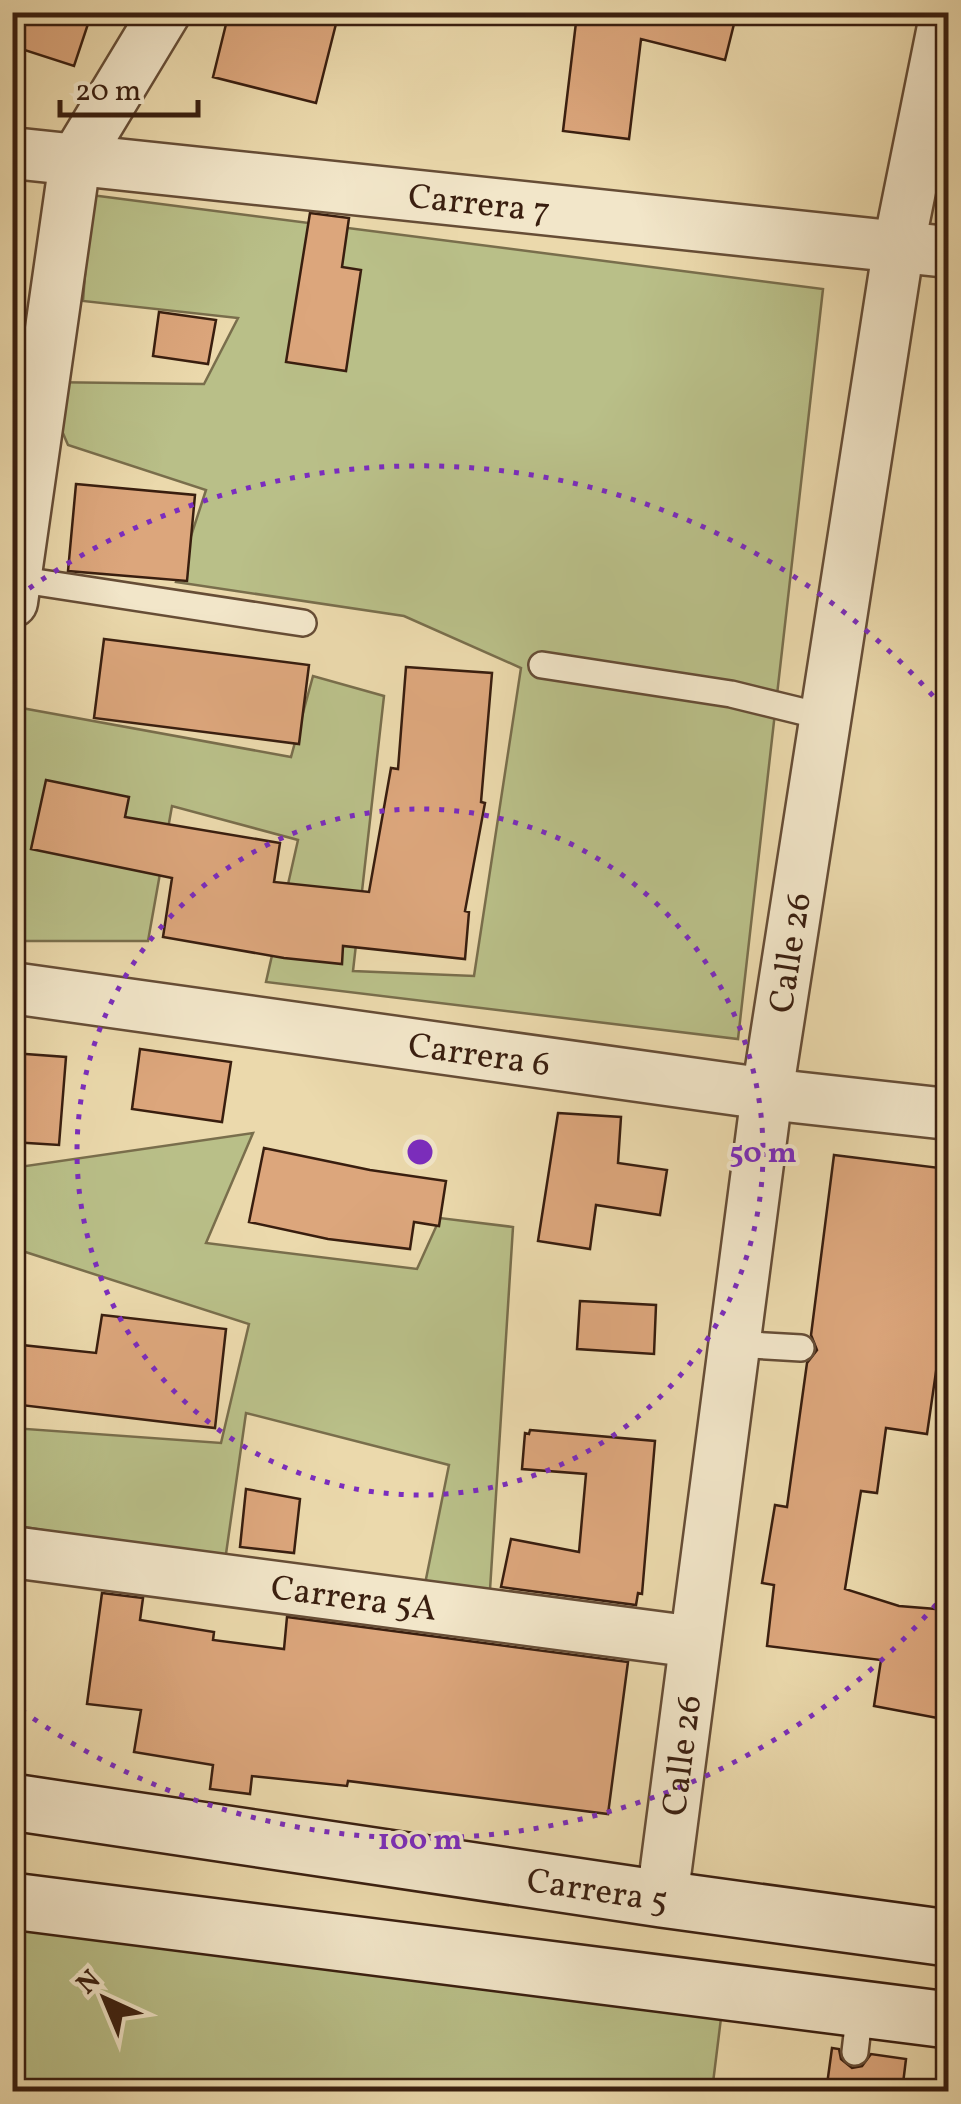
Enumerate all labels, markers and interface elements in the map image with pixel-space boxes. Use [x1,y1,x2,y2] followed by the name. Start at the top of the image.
[60,55,198,117] scale bar
[75,71,141,113] text: 20 m
[406,174,552,237] street label: Carrera 7
[759,889,825,1017] street label: Calle 26
[405,1023,553,1090] street label: Carrera 6
[729,1133,797,1175] text: 50 m
[402,1134,438,1170] centre of rings
[268,1565,439,1635] street label: Carrera 5A
[652,1692,715,1819] street label: Calle 26
[378,1820,462,1862] text: 100 m
[523,1858,671,1927] street label: Carrera 5
[55,1949,155,2049] north arrow
[69,1962,110,2004] text: N

